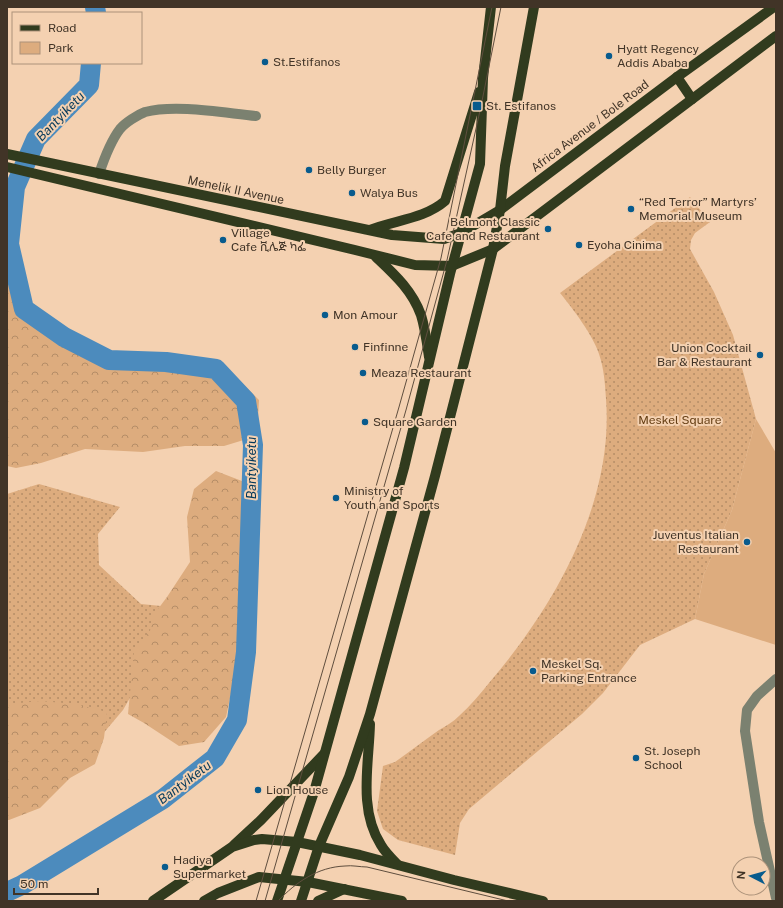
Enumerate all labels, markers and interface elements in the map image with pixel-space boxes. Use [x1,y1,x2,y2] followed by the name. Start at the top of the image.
[12,12,142,64] legend
[48,21,76,35] text: Road
[48,41,74,55] text: Park
[617,42,700,70] place label: Hyatt Regency Addis Ababa
[604,51,614,61] marker: Hyatt Regency Addis Ababa
[273,55,340,69] place label: St.Estifanos
[260,57,270,67] marker: St.Estifanos
[528,77,652,175] street label: Africa Avenue / Bole Road
[33,89,88,144] water label: Bantyiketu
[486,99,556,113] place label: St. Estifanos
[471,100,483,112] marker: St. Estifanos
[317,163,387,177] place label: Belly Burger
[304,165,314,175] marker: Belly Burger
[186,173,286,207] street label: Menelik II Avenue
[360,186,418,200] place label: Walya Bus
[347,188,357,198] marker: Walya Bus
[639,195,757,223] place label: “Red Terror” Martyrs’ Memorial Museum
[626,204,636,214] marker: “Red Terror” Martyrs’ Memorial Museum
[426,215,540,243] place label: Belmont Classic Cafe and Restaurant
[543,224,553,234] marker: Belmont Classic Cafe and Restaurant
[231,226,306,254] place label: Village Cafe ቪሌጅ ካፌ
[218,235,228,245] marker: Village Cafe ቪሌጅ ካፌ
[587,238,662,252] place label: Eyoha Cinima
[574,240,584,250] marker: Eyoha Cinima
[333,308,398,322] place label: Mon Amour
[320,310,330,320] marker: Mon Amour
[363,340,408,354] place label: Finfinne
[657,341,752,369] place label: Union Cocktail Bar & Restaurant
[350,342,360,352] marker: Finfinne
[755,350,765,360] marker: Union Cocktail Bar & Restaurant
[371,366,472,380] place label: Meaza Restaurant
[358,368,368,378] marker: Meaza Restaurant
[638,413,722,427] park label: Meskel Square
[373,415,457,429] place label: Square Garden
[360,417,370,427] marker: Square Garden
[244,437,259,499] water label: Bantyiketu
[344,484,440,512] place label: Ministry of Youth and Sports
[331,493,341,503] marker: Ministry of Youth and Sports
[653,528,739,556] place label: Juventus Italian Restaurant
[742,537,752,547] marker: Juventus Italian Restaurant
[541,657,637,685] place label: Meskel Sq. Parking Entrance
[528,666,538,676] marker: Meskel Sq. Parking Entrance
[644,744,700,772] place label: St. Joseph School
[631,753,641,763] marker: St. Joseph School
[155,758,214,807] water label: Bantyiketu
[266,783,328,797] place label: Lion House
[253,785,263,795] marker: Lion House
[173,853,246,881] place label: Hadiya Supermarket
[731,856,771,896] north arrow
[160,862,170,872] marker: Hadiya Supermarket
[14,870,98,896] scale bar
[735,870,747,880] text: N
[20,877,48,891] text: 50 m

